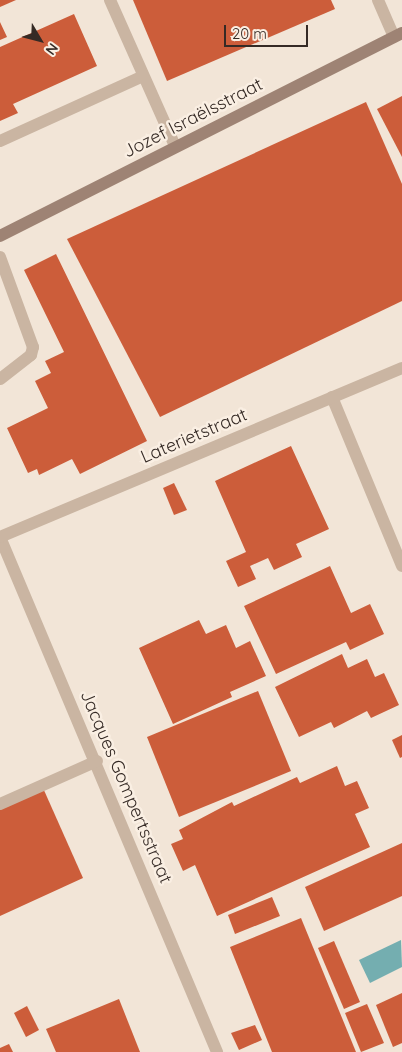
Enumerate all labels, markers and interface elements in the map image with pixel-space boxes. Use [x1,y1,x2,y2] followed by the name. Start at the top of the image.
[15,15,65,65] north arrow
[227,15,311,47] scale bar
[232,24,267,43] text: 20 m
[42,39,62,59] text: N
[120,73,266,163] street label: Jozef Israëlsstraat
[138,404,250,468] street label: Laterietstraat
[76,687,176,887] street label: Jacques Gompertsstraat

